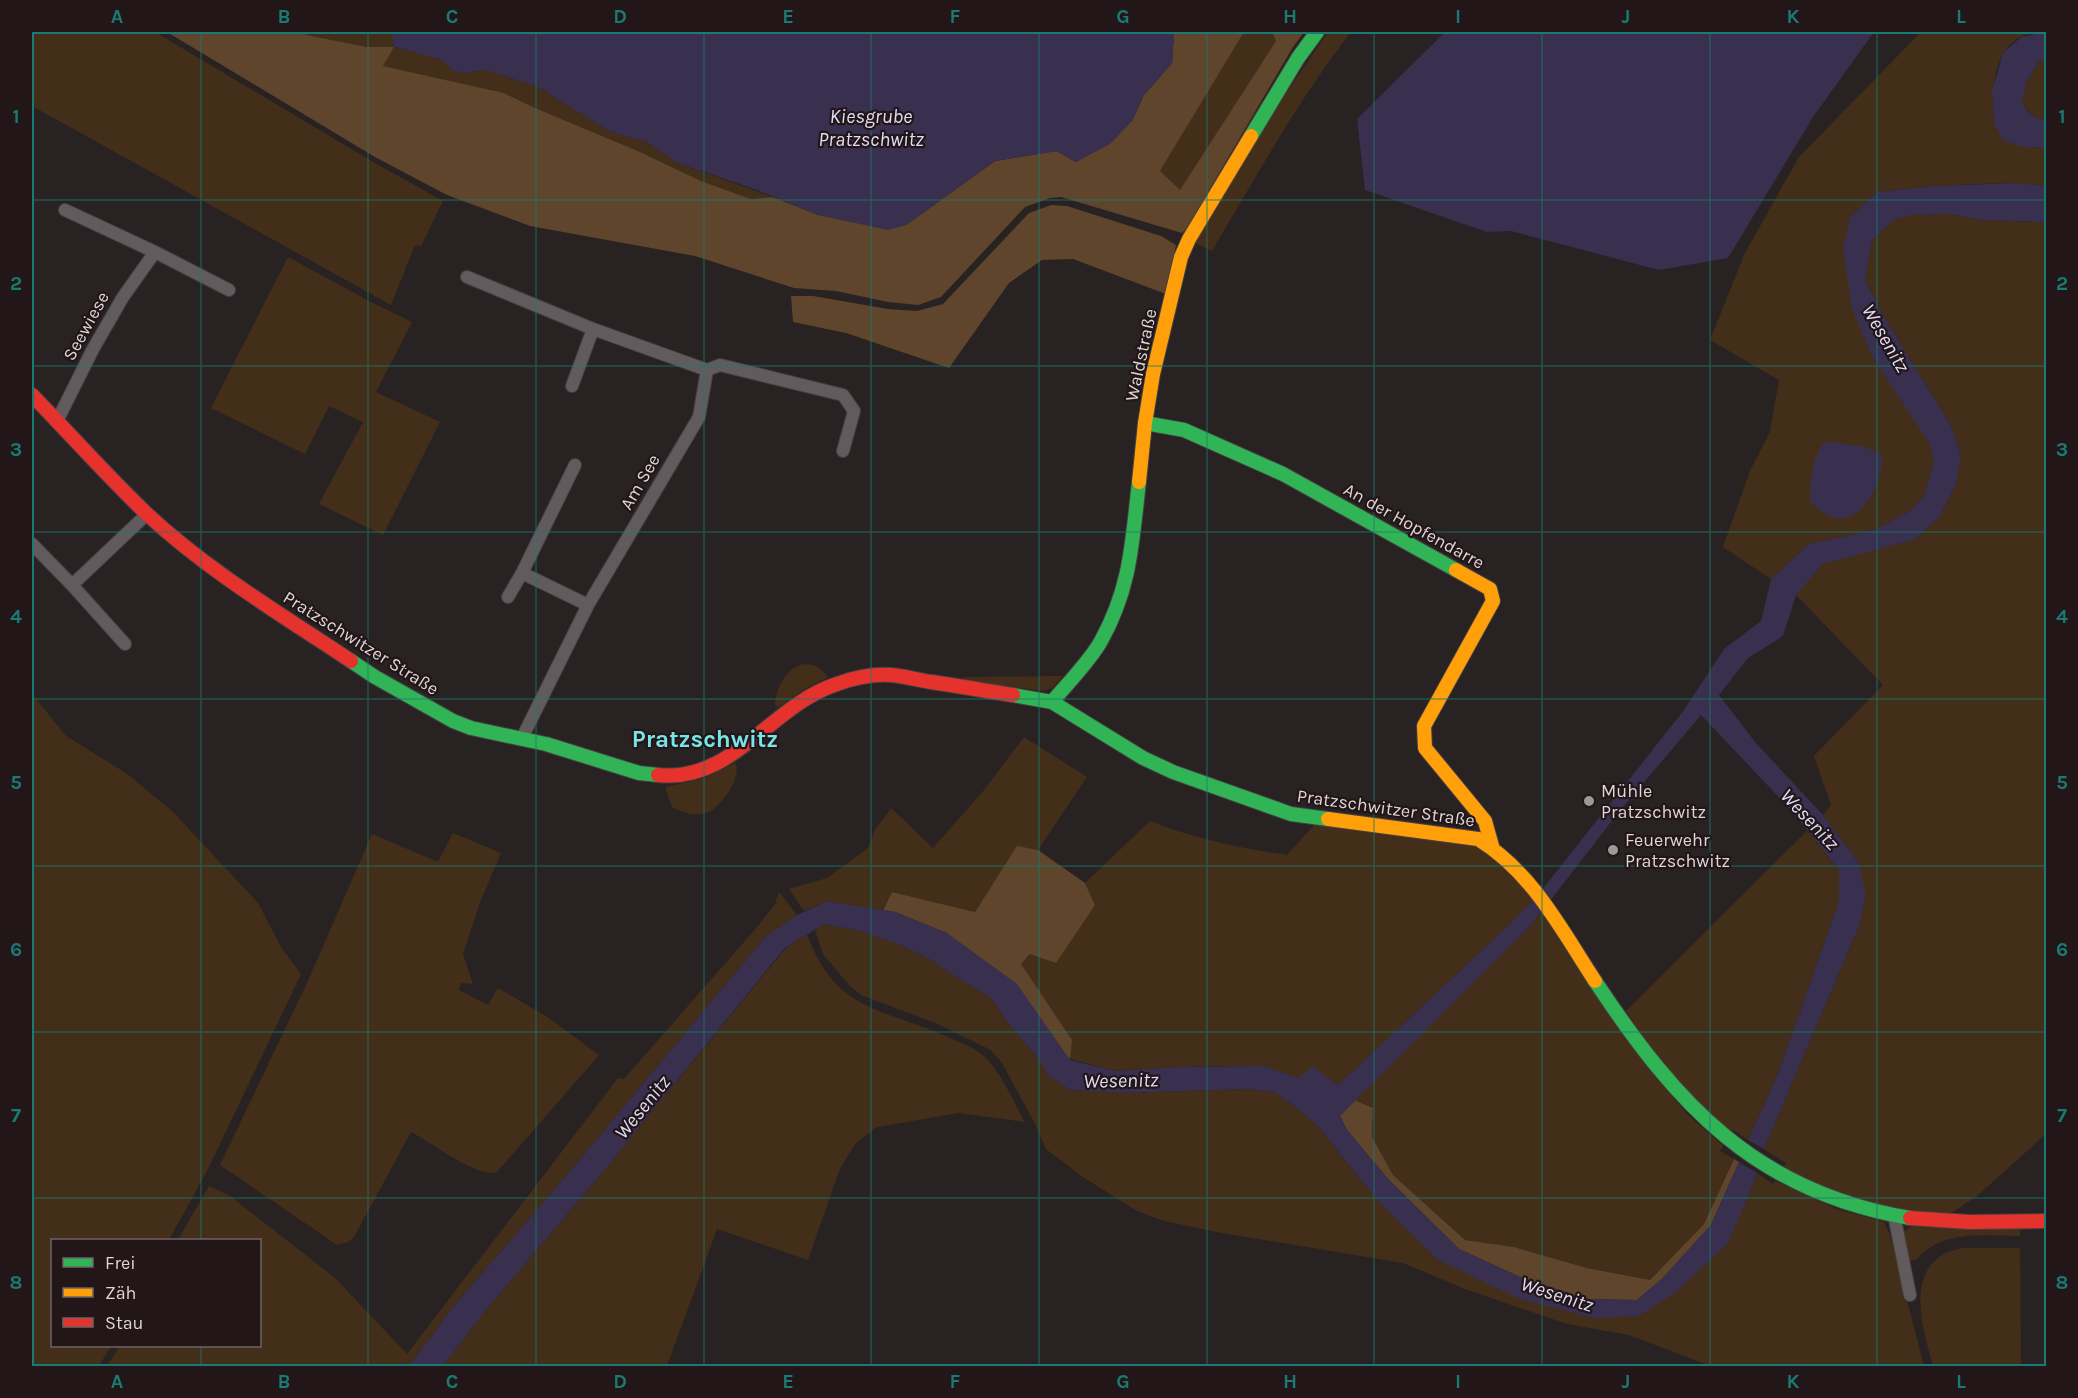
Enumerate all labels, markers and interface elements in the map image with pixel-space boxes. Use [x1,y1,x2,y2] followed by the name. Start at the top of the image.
[111,5,124,28] text: A
[278,5,290,28] text: B
[446,5,458,28] text: C
[613,5,627,28] text: D
[782,5,794,28] text: E
[950,5,961,28] text: F
[1116,5,1130,28] text: G
[1283,5,1297,28] text: H
[1455,5,1461,28] text: I
[1622,5,1630,28] text: J
[1786,5,1800,28] text: K
[1956,5,1966,28] text: L
[12,105,20,128] text: 1
[818,105,924,151] water label: Kiesgrube Pratzschwitz
[2058,105,2066,128] text: 1
[10,272,22,295] text: 2
[2056,272,2068,295] text: 2
[58,288,114,364] street label: Seewiese
[1857,300,1915,377] water label: Wesenitz
[1120,307,1162,403] street label: Waldstraße
[10,438,22,461] text: 3
[2056,438,2068,461] text: 3
[615,450,665,514] street label: Am See
[1340,478,1488,574] street label: An der Hopfendarre
[279,586,443,700] street label: Pratzschwitzer Straße
[10,605,22,628] text: 4
[2056,605,2068,628] text: 4
[632,725,778,753] district label: Pratzschwitz
[10,771,22,794] text: 5
[2056,771,2068,794] text: 5
[1601,780,1706,823] place label: Mühle Pratzschwitz
[1776,784,1844,855] water label: Wesenitz
[1296,785,1476,831] street label: Pratzschwitzer Straße
[1582,794,1596,808] marker: Mühle Pratzschwitz
[1625,829,1730,872] place label: Feuerwehr Pratzschwitz
[1606,843,1620,857] marker: Feuerwehr Pratzschwitz
[10,938,22,961] text: 6
[2056,938,2068,961] text: 6
[1083,1068,1159,1093] water label: Wesenitz
[610,1071,675,1144] water label: Wesenitz
[11,1104,21,1127] text: 7
[2057,1104,2067,1127] text: 7
[51,1239,261,1347] legend
[105,1252,136,1274] text: Frei
[10,1271,22,1294] text: 8
[2056,1271,2068,1294] text: 8
[1518,1272,1597,1317] water label: Wesenitz
[105,1282,136,1304] text: Zäh
[105,1312,143,1334] text: Stau
[111,1370,124,1393] text: A
[278,1370,290,1393] text: B
[446,1370,458,1393] text: C
[613,1370,627,1393] text: D
[782,1370,794,1393] text: E
[950,1370,961,1393] text: F
[1116,1370,1130,1393] text: G
[1283,1370,1297,1393] text: H
[1455,1370,1461,1393] text: I
[1622,1370,1630,1393] text: J
[1786,1370,1800,1393] text: K
[1956,1370,1966,1393] text: L

